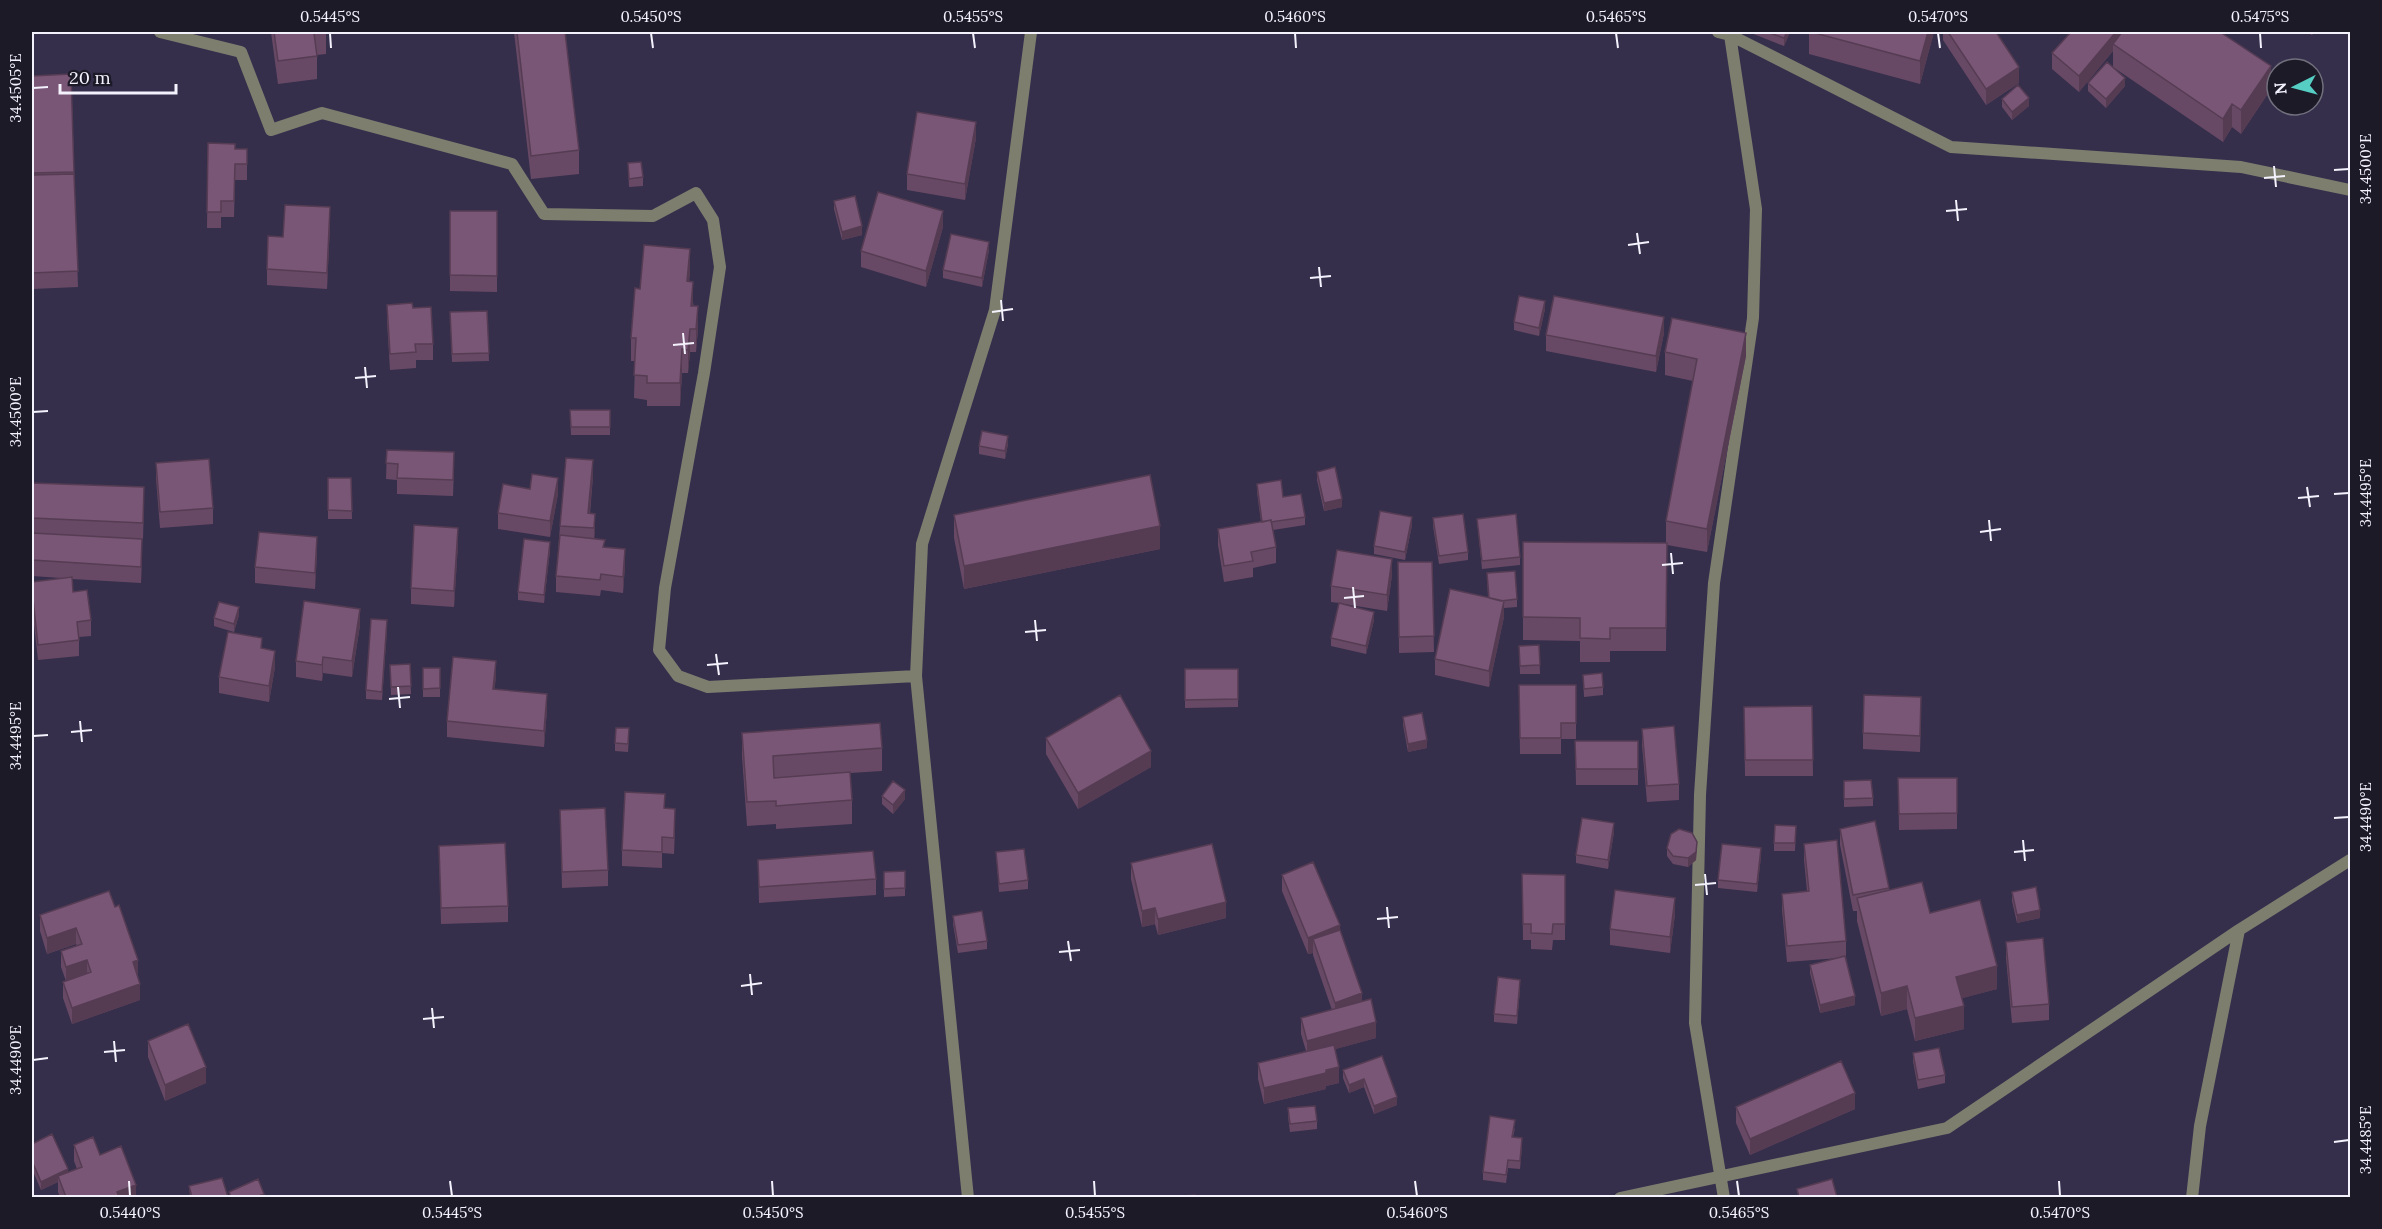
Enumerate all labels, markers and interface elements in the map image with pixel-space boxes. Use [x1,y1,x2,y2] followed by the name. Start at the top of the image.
[300,7,360,26] text: 0.5445°S
[620,7,682,26] text: 0.5450°S
[943,7,1003,26] text: 0.5455°S
[1264,7,1326,26] text: 0.5460°S
[1586,7,1646,26] text: 0.5465°S
[1908,7,1968,26] text: 0.5470°S
[2231,7,2289,26] text: 0.5475°S
[6,53,25,123] text: 34.4505°E
[60,57,176,95] scale bar
[2265,57,2325,117] north arrow
[69,66,111,89] text: 20 m
[2269,81,2291,96] text: N
[2356,134,2375,204] text: 34.4500°E
[6,377,25,447] text: 34.4500°E
[2356,459,2375,527] text: 34.4495°E
[6,702,25,770] text: 34.4495°E
[2356,782,2375,852] text: 34.4490°E
[6,1025,25,1095] text: 34.4490°E
[2356,1106,2375,1174] text: 34.4485°E
[99,1203,161,1222] text: 0.5440°S
[422,1203,482,1222] text: 0.5445°S
[742,1203,804,1222] text: 0.5450°S
[1065,1203,1125,1222] text: 0.5455°S
[1386,1203,1448,1222] text: 0.5460°S
[1709,1203,1769,1222] text: 0.5465°S
[2030,1203,2090,1222] text: 0.5470°S

